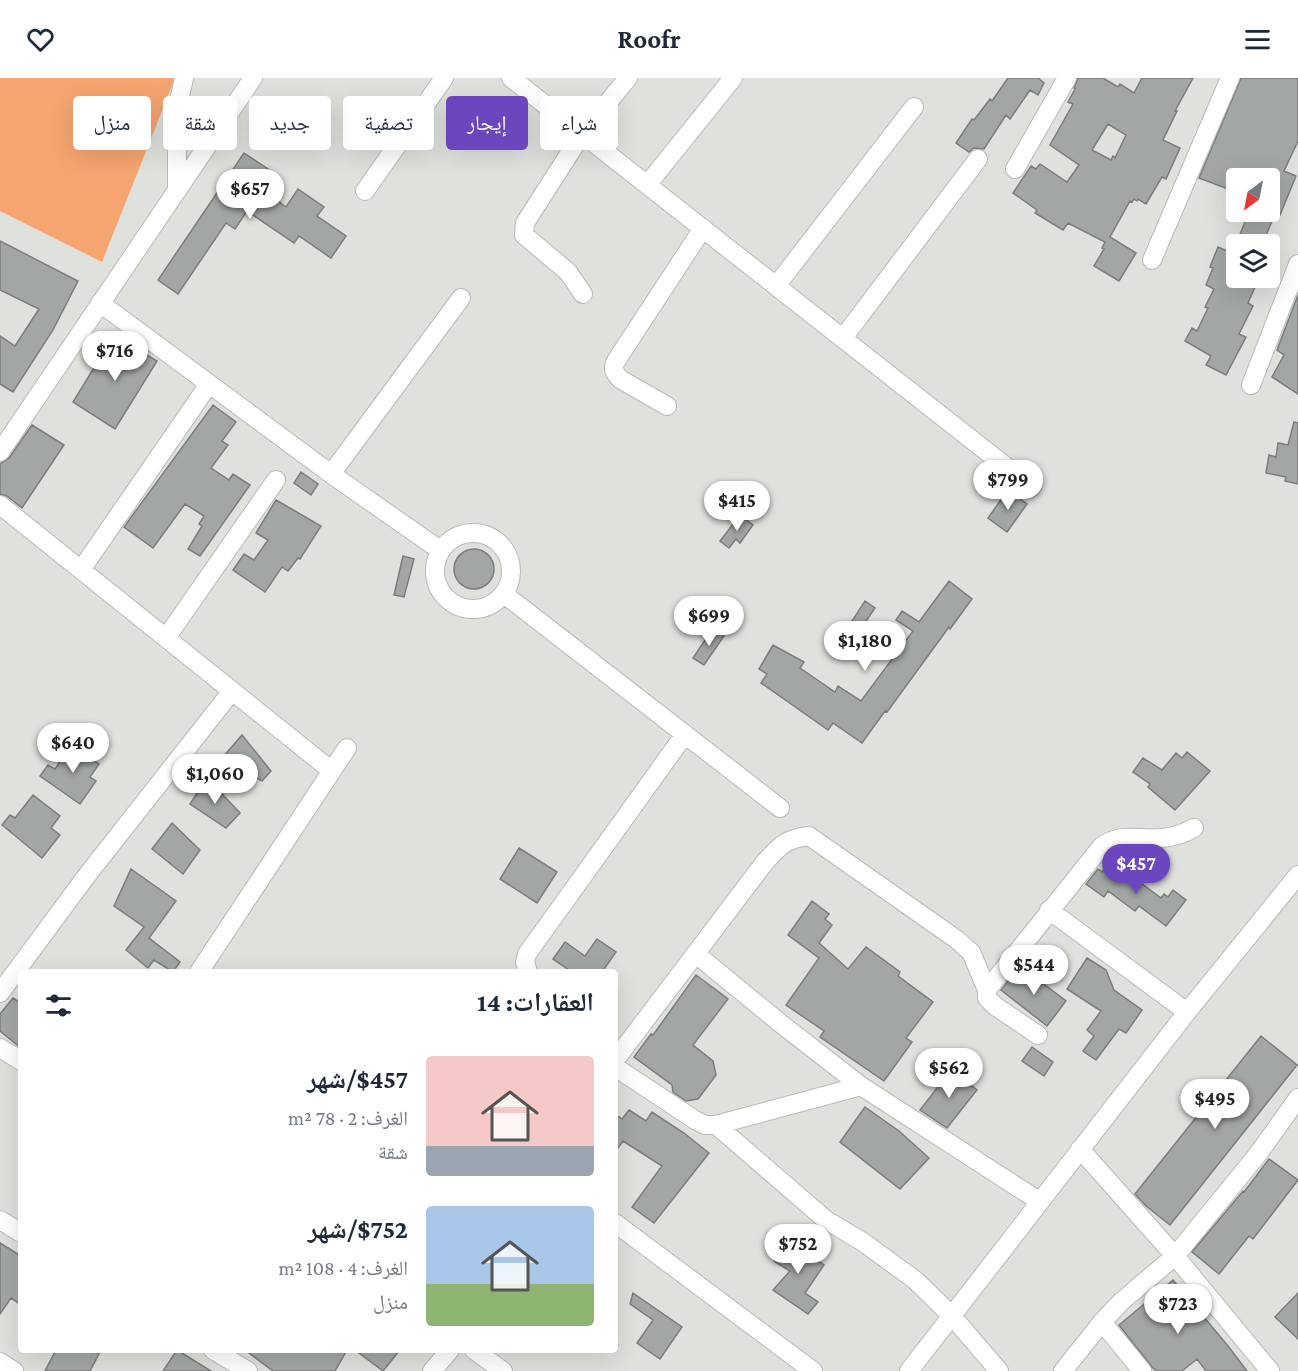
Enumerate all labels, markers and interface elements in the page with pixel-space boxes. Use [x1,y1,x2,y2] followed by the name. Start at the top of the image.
[24,23,57,56] icon: heart
[1241,23,1274,56] icon: menu
[617,24,681,54] text: Roofr
[73,96,151,150] chip: منزل
[163,96,237,150] chip: شقة
[249,96,331,150] chip: جديد
[343,96,434,150] chip: تصفية
[446,96,528,150] chip: إيجار
[540,96,618,150] chip: شراء
[1226,168,1280,222] north arrow
[1226,168,1280,288] map controls
[214,169,286,220] pin: $657
[230,177,270,199] text: $657
[1226,234,1280,288] button: layers
[79,331,151,382] pin: $716
[96,339,134,361] text: $716
[972,460,1044,511] pin: $799
[987,468,1029,490] text: $799
[701,481,773,532] pin: $415
[718,489,756,511] text: $415
[673,596,745,647] pin: $699
[688,604,730,626] text: $699
[816,621,914,672] pin: $1,180
[838,629,892,651] text: $1,180
[37,723,109,774] pin: $640
[51,731,95,753] text: $640
[166,754,264,805] pin: $1,060
[186,762,244,784] text: $1,060
[1100,844,1172,895] pin: $457
[1116,852,1156,874] text: $457
[998,945,1070,996] pin: $544
[1013,953,1055,975] text: $544
[477,988,594,1017] text: العقارات: 14
[42,989,75,1022] icon: filters
[913,1048,985,1099] pin: $562
[929,1056,969,1078] text: $562
[307,1065,408,1094] text: $457/شهر
[1179,1079,1251,1130] pin: $495
[474,1080,546,1152] icon: home
[1194,1087,1236,1109] text: $495
[288,1107,408,1129] text: الغرف: 2 · 78 m²
[378,1141,408,1163] text: شقة
[308,1215,408,1244] text: $752/شهر
[762,1224,834,1275] pin: $752
[474,1230,546,1302] icon: home
[778,1232,818,1254] text: $752
[278,1257,408,1279] text: الغرف: 4 · 108 m²
[1142,1284,1214,1335] pin: $723
[373,1291,408,1313] text: منزل
[1158,1292,1198,1314] text: $723

